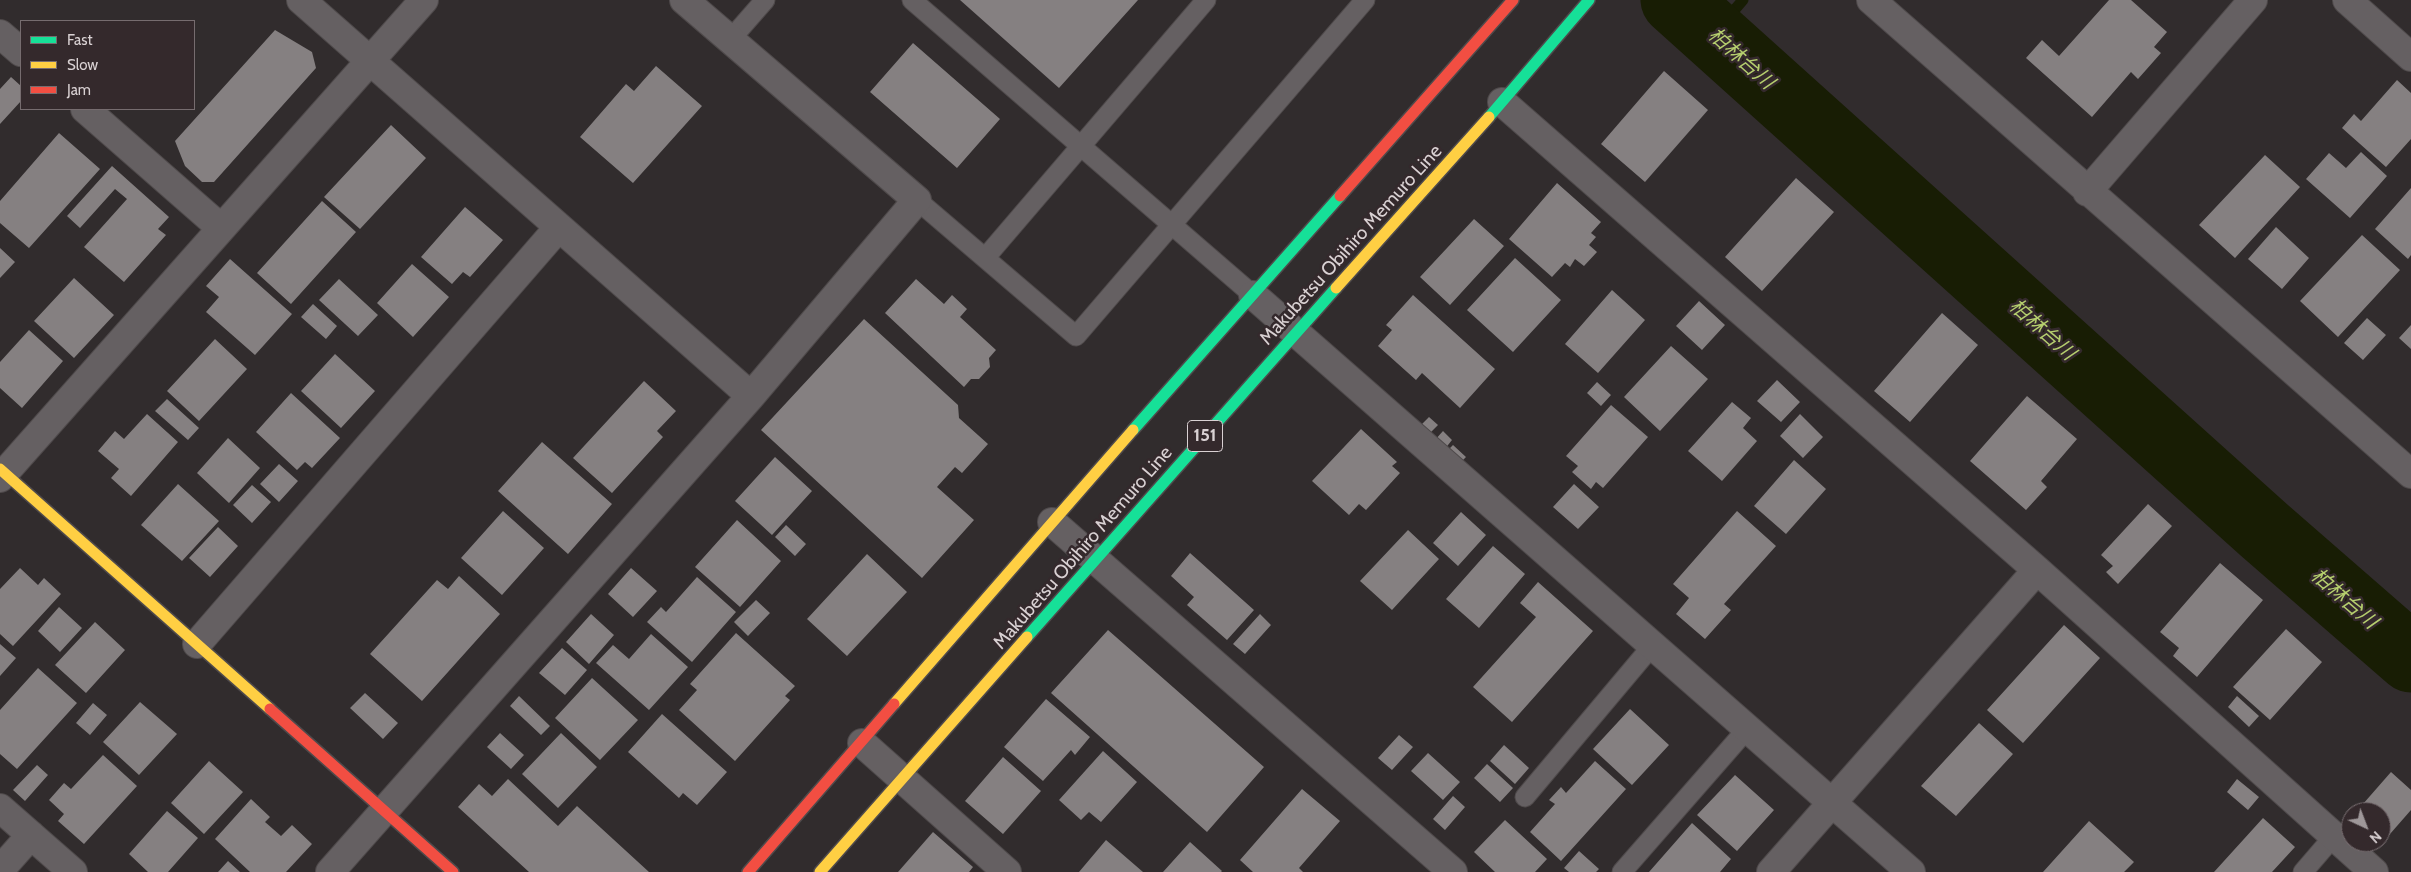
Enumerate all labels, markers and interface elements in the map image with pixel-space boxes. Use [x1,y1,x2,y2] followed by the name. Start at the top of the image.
[20,20,195,110] legend
[1703,23,1779,95] water label: 柏林台川
[67,31,92,49] text: Fast
[67,56,98,74] text: Slow
[67,81,91,99] text: Jam
[1255,140,1447,350] street label: Makubetsu Obihiro Memuro Line
[2004,294,2080,366] water label: 柏林台川
[1188,421,1222,452] road number: 151
[989,442,1177,654] street label: Makubetsu Obihiro Memuro Line
[2306,564,2382,634] water label: 柏林台川
[2341,802,2391,852] north arrow
[2366,827,2385,847] text: N

